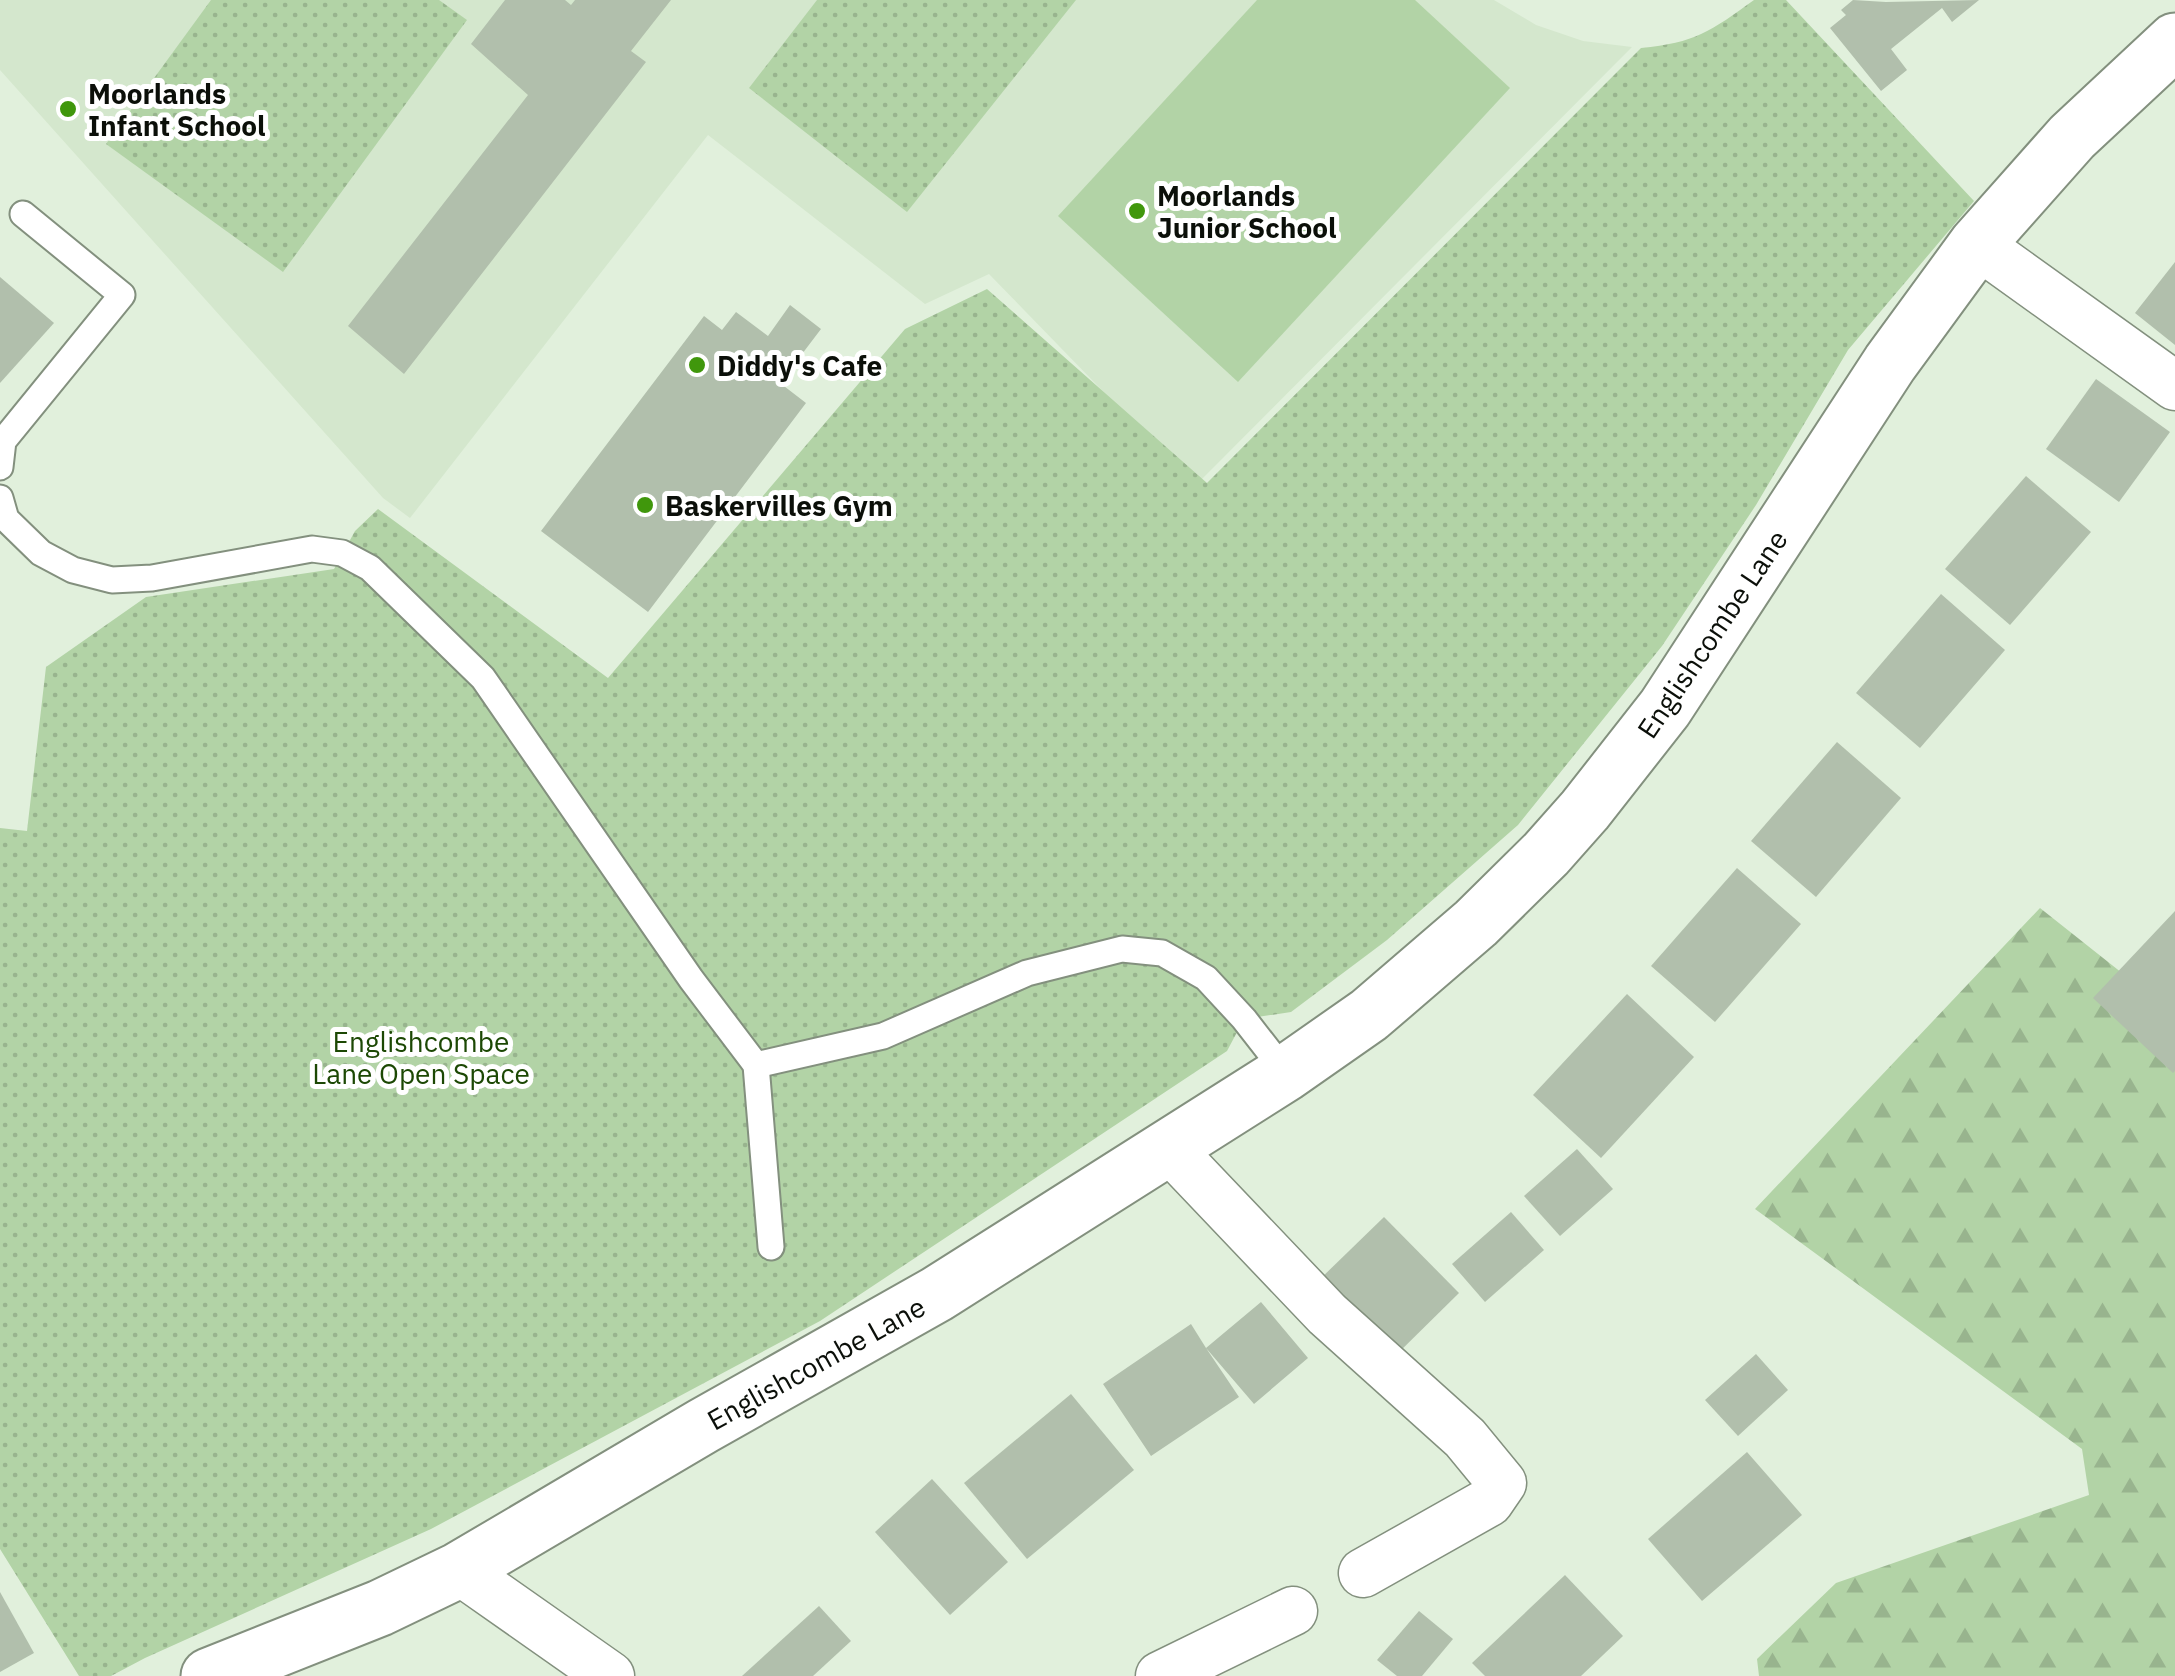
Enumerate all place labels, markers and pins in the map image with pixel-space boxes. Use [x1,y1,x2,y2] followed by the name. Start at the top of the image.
[88,75,266,144] place label: Moorlands Infant School
[57,98,79,120] marker: Moorlands Infant School
[1157,177,1336,246] place label: Moorlands Junior School
[1126,200,1148,222] marker: Moorlands Junior School
[717,347,882,384] place label: Diddy's Cafe
[686,354,708,376] marker: Diddy's Cafe
[665,487,893,524] place label: Baskervilles Gym
[634,494,656,516] marker: Baskervilles Gym

